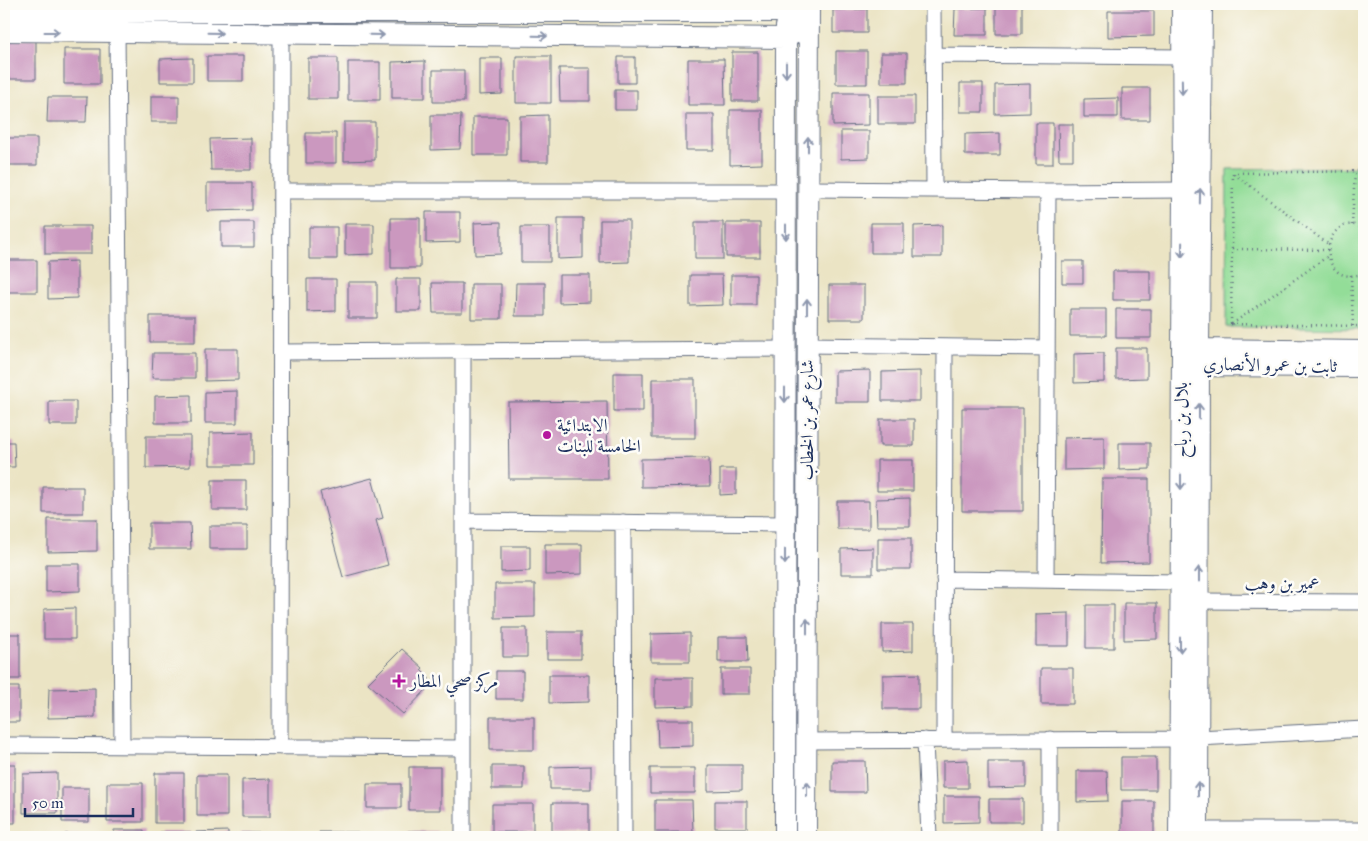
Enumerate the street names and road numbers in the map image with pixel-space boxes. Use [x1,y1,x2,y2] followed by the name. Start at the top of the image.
[1203,351,1338,381] street label: ثابت بن عمرو الأنصاري
[796,359,822,481] street label: شارع عمر بن الخطاب
[1170,382,1197,458] street label: بلال بن رباح
[1244,572,1320,595] street label: عمير بن وهب

